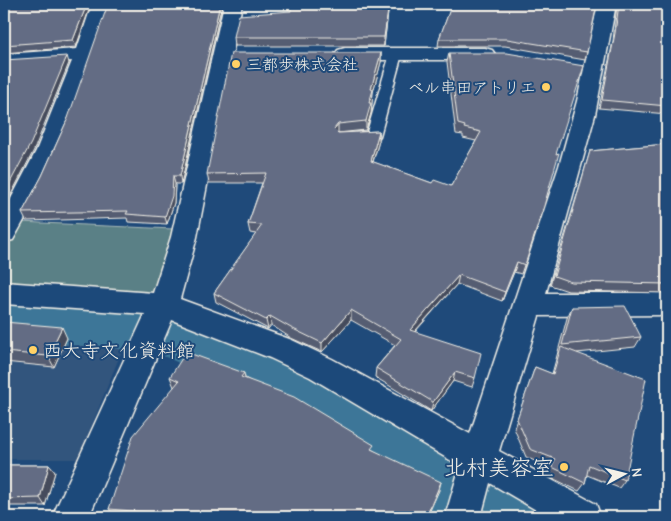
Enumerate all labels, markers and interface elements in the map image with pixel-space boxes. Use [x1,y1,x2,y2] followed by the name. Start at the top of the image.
[246,56,358,74] place label: 三都歩株式会社
[230,58,242,70] marker: 三都歩株式会社
[408,79,536,97] place label: ベル串田アトリエ
[540,81,552,93] marker: ベル串田アトリエ
[43,340,195,362] place label: 西大寺文化資料館
[27,344,39,356] marker: 西大寺文化資料館
[598,448,648,498] north arrow
[444,455,554,481] place label: 北村美容室
[558,461,570,473] marker: 北村美容室
[627,467,645,478] text: N

